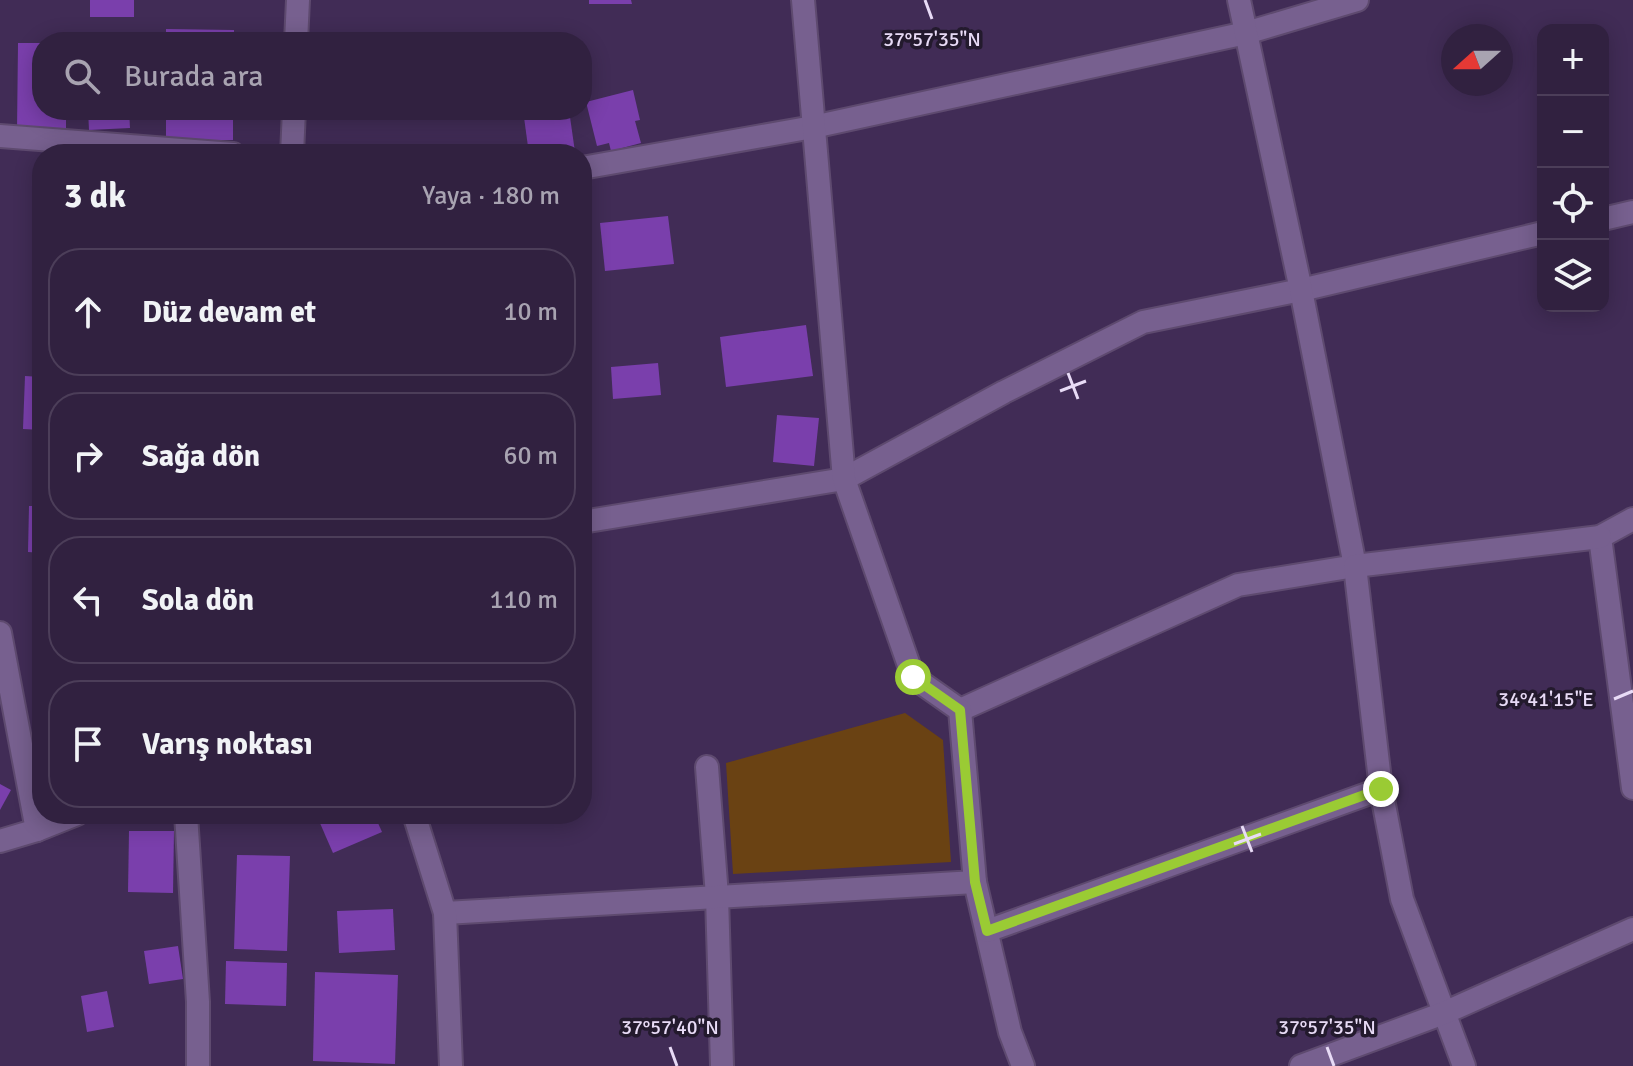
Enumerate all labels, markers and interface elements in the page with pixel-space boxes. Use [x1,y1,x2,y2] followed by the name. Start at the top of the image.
[1441,24,1513,96] north arrow
[1537,24,1609,312] map controls
[1537,24,1609,96] button: +
[883,27,981,52] text: 37°57'35"N
[32,32,592,120] search box
[60,54,104,98] icon: search
[124,58,263,95] text: Burada ara
[1537,96,1609,168] button: −
[1537,168,1609,240] button: locate
[64,175,126,217] text: 3 dk
[422,180,560,212] text: Yaya · 180 m
[1537,240,1609,312] button: layers
[66,290,110,334] icon: ahead
[142,294,316,331] text: Düz devam et
[503,296,558,328] text: 10 m
[66,434,110,478] icon: right
[142,438,260,475] text: Sağa dön
[503,440,558,472] text: 60 m
[66,578,110,622] icon: left
[142,582,254,619] text: Sola dön
[489,584,558,616] text: 110 m
[895,659,931,695] route start
[1498,687,1594,712] text: 34°41'15"E
[66,722,110,766] icon: arrive
[142,726,313,763] text: Varış noktası
[1363,771,1399,807] route end
[621,1015,719,1040] text: 37°57'40"N
[1278,1015,1376,1040] text: 37°57'35"N

